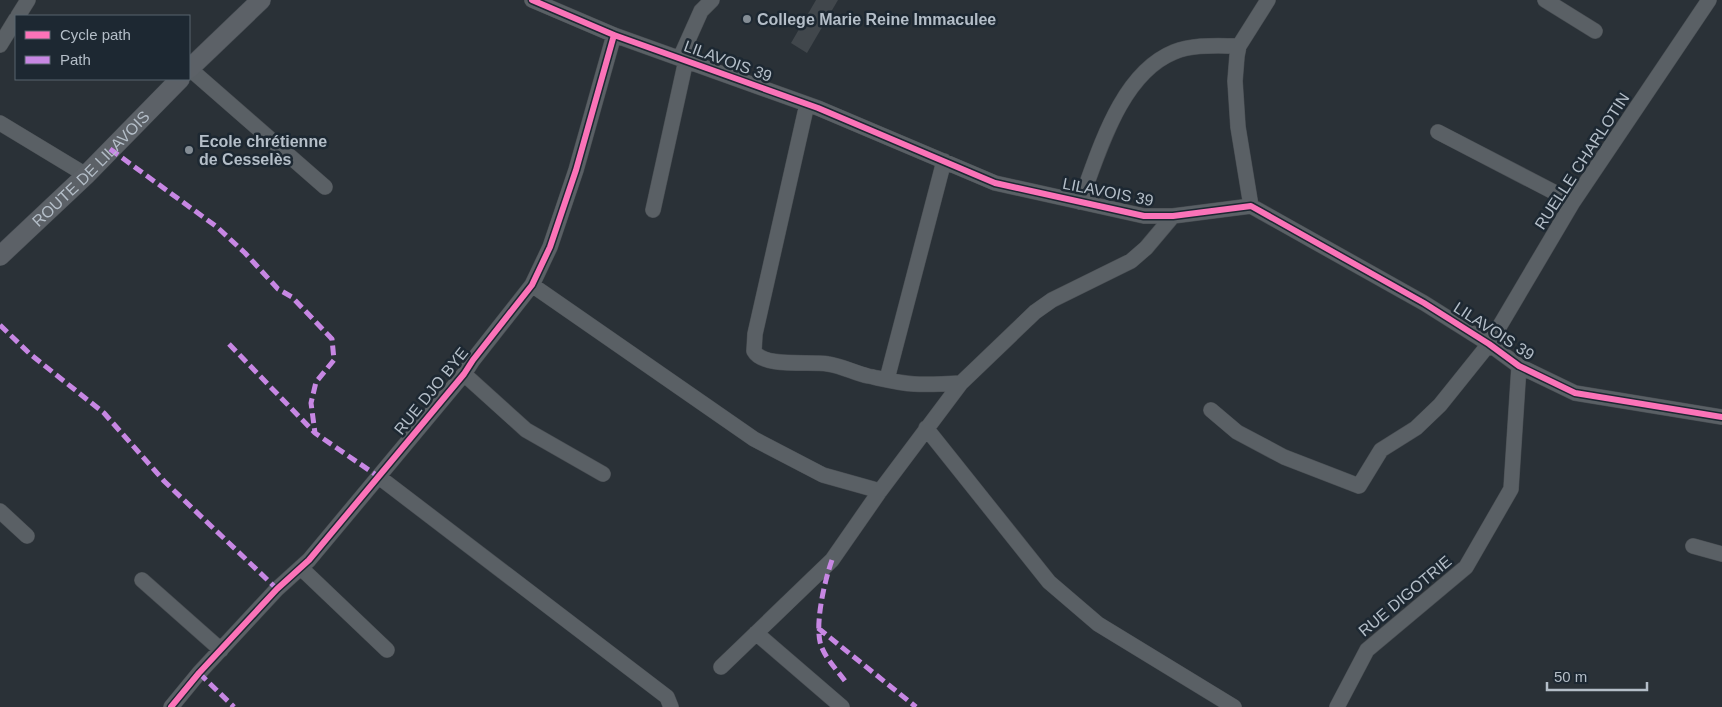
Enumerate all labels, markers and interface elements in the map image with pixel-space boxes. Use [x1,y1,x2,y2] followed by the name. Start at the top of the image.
[757,11,996,28] place label: College Marie Reine Immaculee
[741,13,753,25] marker: College Marie Reine Immaculee
[15,15,190,80] legend
[60,26,131,43] text: Cycle path
[682,37,774,85] street label: LILAVOIS 39
[60,51,91,68] text: Path
[1532,90,1632,232] street label: RUELLE CHARLOTIN
[29,107,153,230] street label: ROUTE DE LILAVOIS
[199,133,327,168] place label: Ecole chrétienne de Cesselès
[183,144,195,156] marker: Ecole chrétienne de Cesselès
[1061,175,1155,209] street label: LILAVOIS 39
[1451,299,1537,363] street label: LILAVOIS 39
[391,344,471,438] street label: RUE DJO BYE
[1355,552,1455,640] street label: RUE DIGOTRIE
[1547,660,1647,692] scale bar
[1554,668,1587,685] text: 50 m

